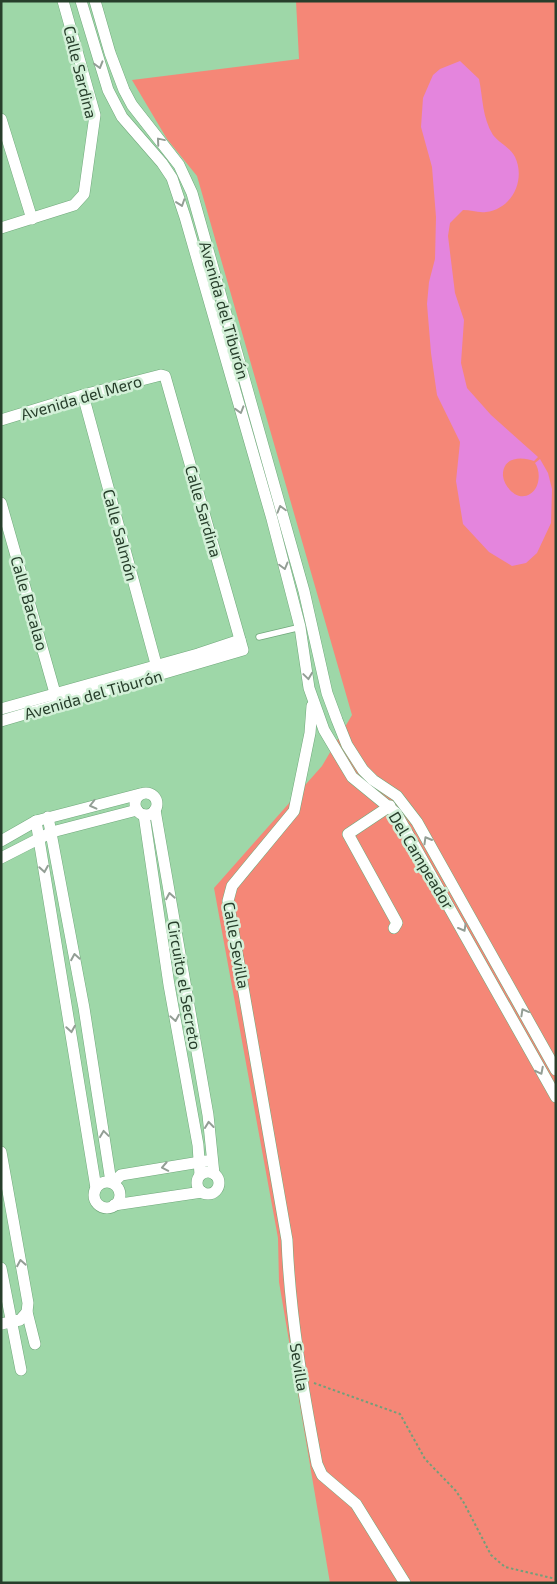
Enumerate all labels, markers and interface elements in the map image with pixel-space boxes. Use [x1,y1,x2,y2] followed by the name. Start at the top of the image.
[60,24,102,120] street label: Calle Sardina
[94,60,104,69] one-way arrow
[158,138,166,147] one-way arrow
[175,198,185,207] one-way arrow
[196,239,254,381] street label: Avenida del Tiburón
[18,371,144,423] street label: Avenida del Mero
[234,405,244,413] one-way arrow
[182,463,226,559] street label: Calle Sardina
[100,487,142,583] street label: Calle Salmón
[277,506,287,514] one-way arrow
[7,554,53,652] street label: Calle Bacalao
[278,562,289,571] one-way arrow
[22,665,164,723] street label: Avenida del Tiburón
[302,671,312,680] one-way arrow
[88,799,97,810] one-way arrow
[385,808,459,913] street label: Del Campeador
[424,836,434,845] one-way arrow
[39,865,49,873] one-way arrow
[165,892,175,900] one-way arrow
[220,900,254,990] street label: Calle Sevilla
[164,919,206,1051] street label: Circuito el Secreto
[456,923,466,932] one-way arrow
[70,952,80,961] one-way arrow
[520,1008,530,1017] one-way arrow
[170,1014,180,1023] one-way arrow
[65,1025,75,1034] one-way arrow
[534,1066,544,1075] one-way arrow
[204,1121,215,1129] one-way arrow
[99,1130,110,1138] one-way arrow
[160,1162,169,1172] one-way arrow
[16,1259,26,1268] one-way arrow
[287,1342,313,1392] street label: Sevilla

